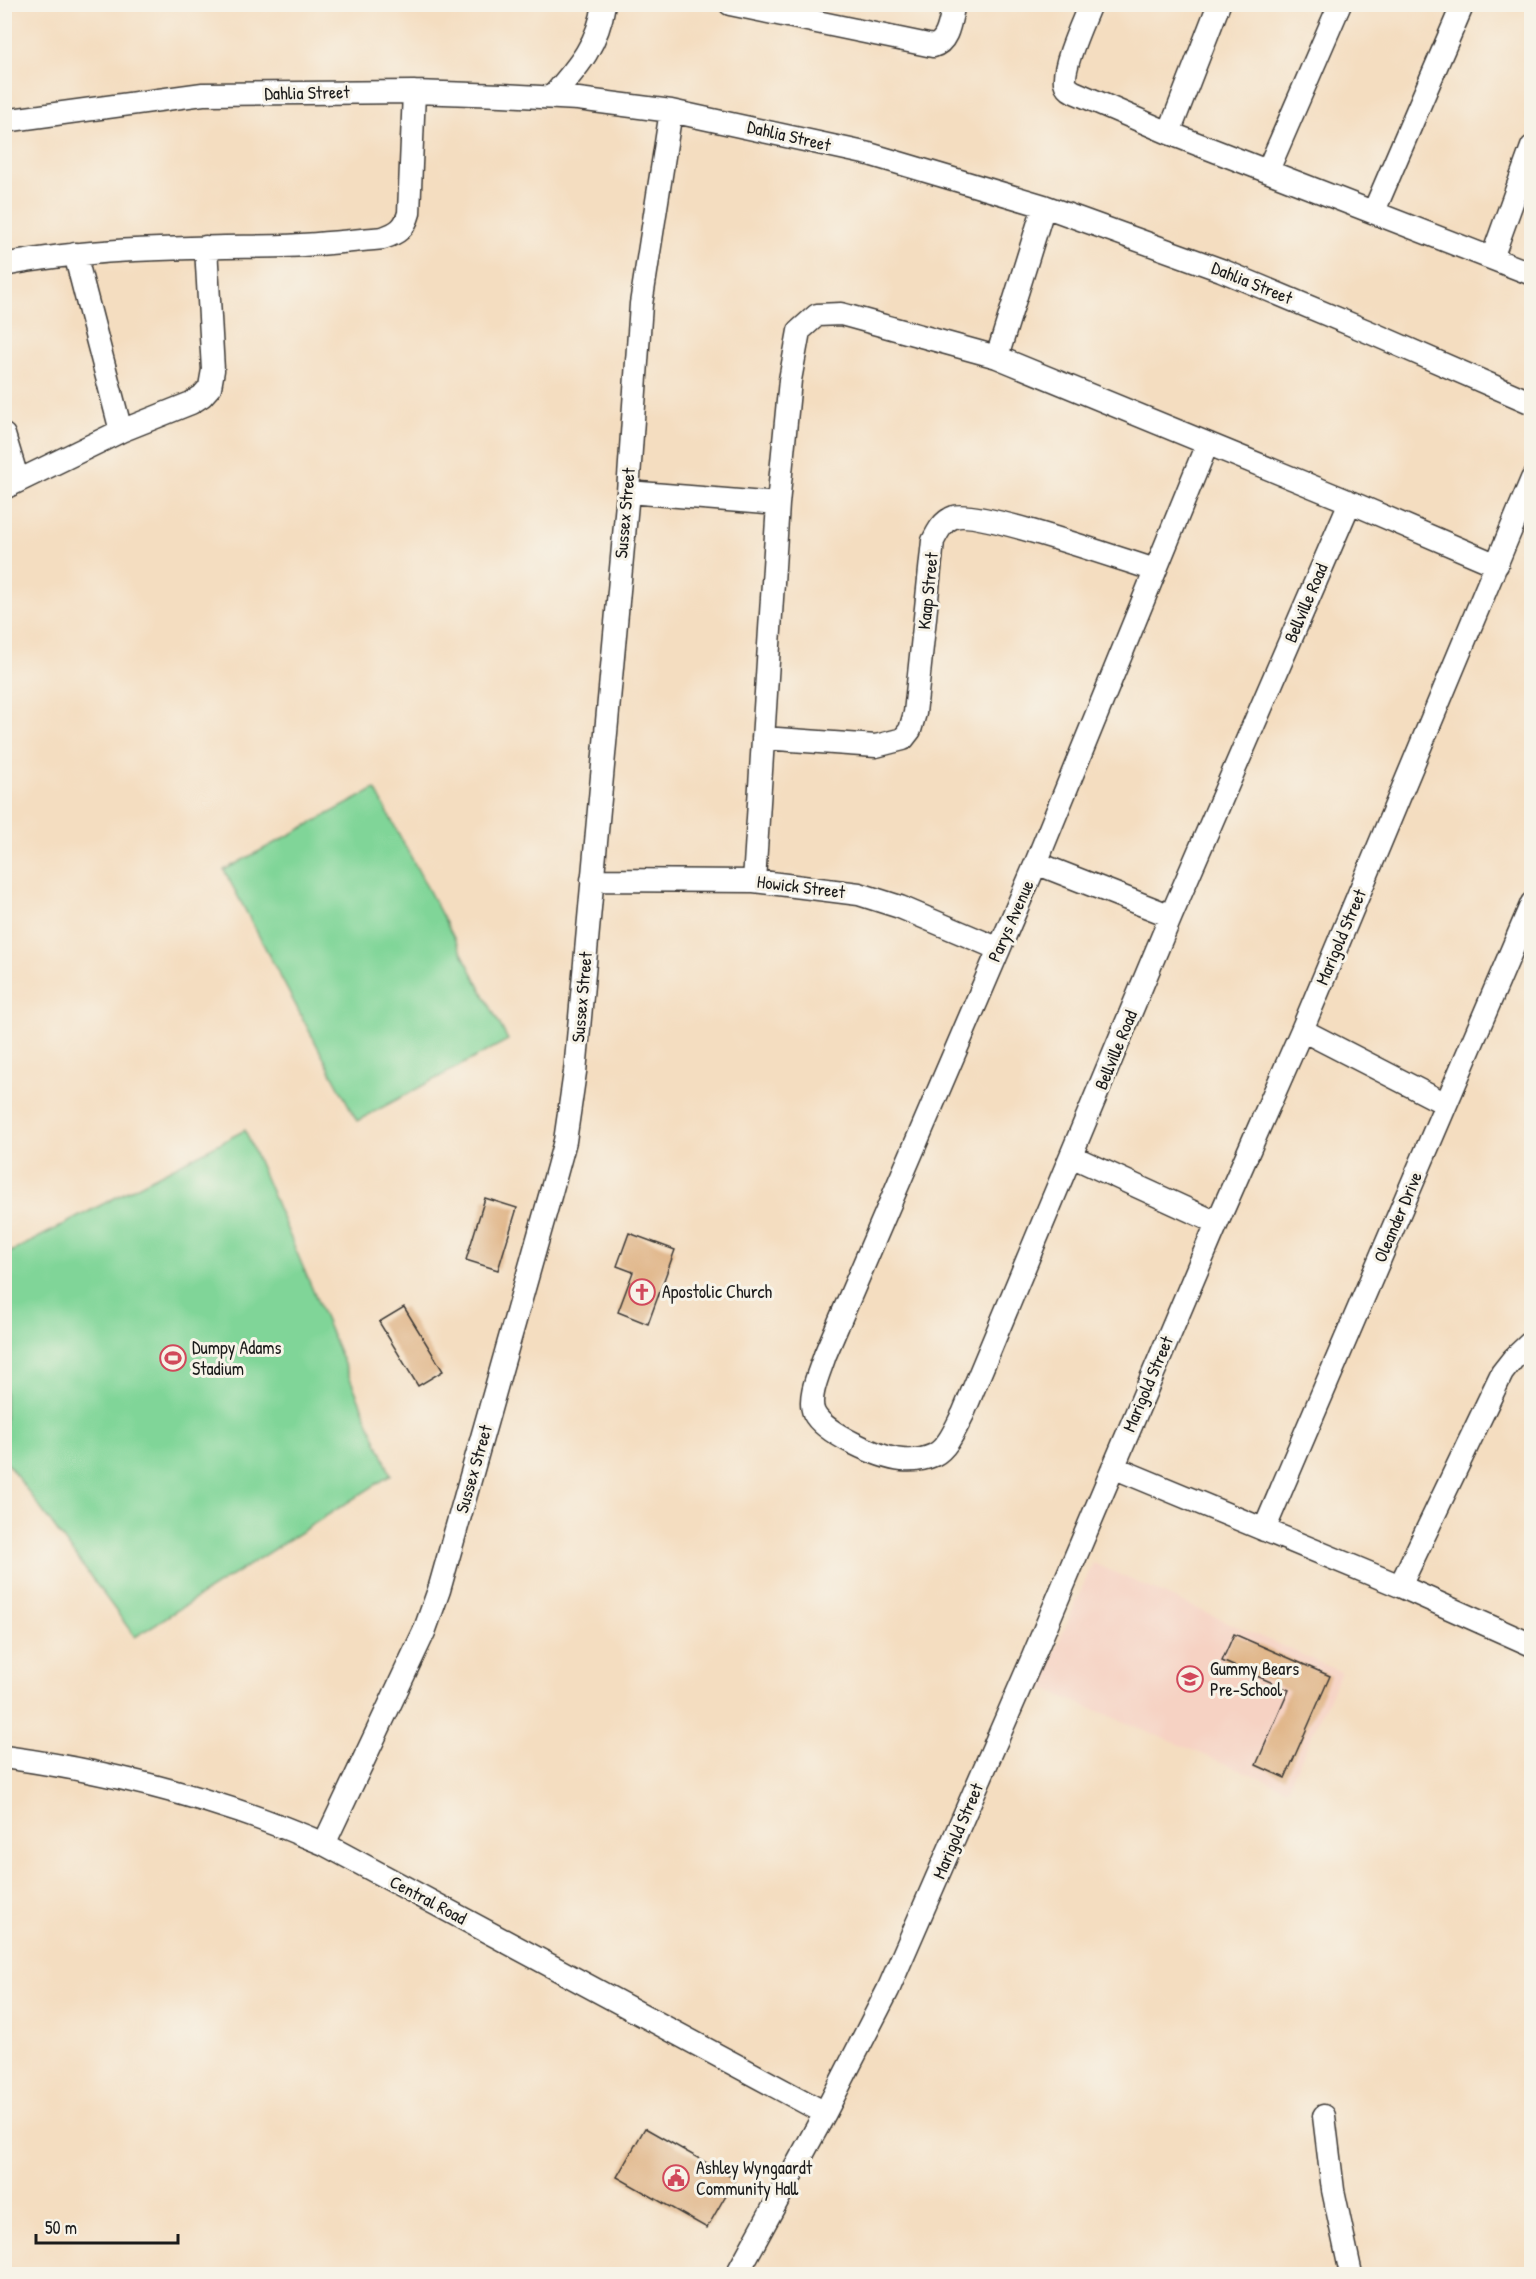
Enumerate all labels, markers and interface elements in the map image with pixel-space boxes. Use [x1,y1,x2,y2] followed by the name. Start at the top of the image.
[264,79,351,106] street label: Dahlia Street
[745,114,834,157] street label: Dahlia Street
[1208,255,1297,310] street label: Dahlia Street
[608,466,641,559] street label: Sussex Street
[911,550,944,631] street label: Kaap Street
[1278,559,1333,646] street label: Bellville Road
[756,869,847,904] street label: Howick Street
[981,876,1040,966] street label: Parys Avenue
[1309,884,1372,989] street label: Marigold Street
[565,950,598,1043] street label: Sussex Street
[1088,1006,1143,1093] street label: Bellville Road
[1367,1168,1428,1266] street label: Oleander Drive
[627,1277,657,1307] church icon: Apostolic Church
[662,1279,773,1304] place label: Apostolic Church
[1116,1331,1179,1436] street label: Marigold Street
[192,1335,282,1381] place label: Dumpy Adams Stadium
[158,1343,188,1373] sports icon: Dumpy Adams Stadium
[449,1421,498,1516] street label: Sussex Street
[1210,1656,1299,1702] place label: Gummy Bears Pre-School
[1175,1664,1205,1694] school or university icon: Gummy Bears Pre-School
[926,1778,989,1883] street label: Marigold Street
[385,1869,471,1930] street label: Central Road
[696,2155,813,2201] place label: Ashley Wyngaardt Community Hall
[661,2163,691,2193] public building icon: Ashley Wyngaardt Community Hall
[36,2207,178,2245] scale bar
[45,2215,77,2240] text: 50 m

